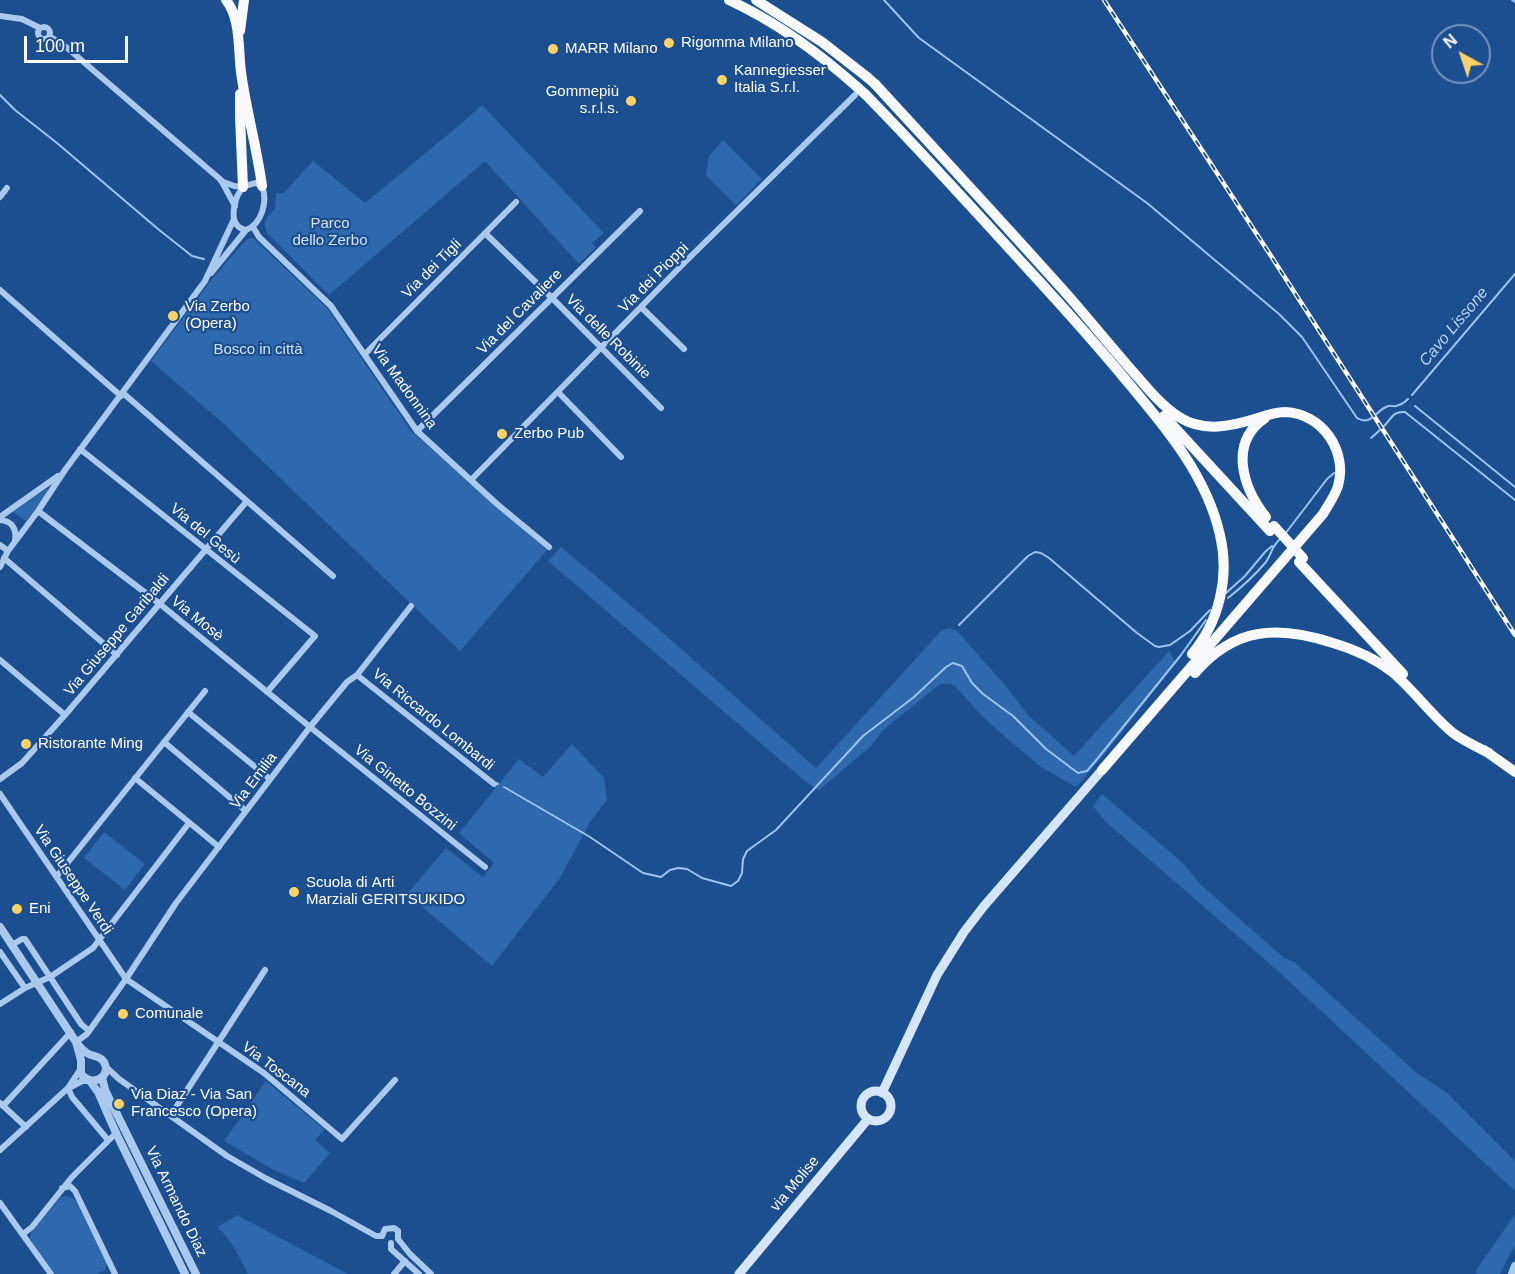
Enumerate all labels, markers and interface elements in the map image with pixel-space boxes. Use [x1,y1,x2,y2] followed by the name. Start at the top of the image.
[27,24,130,62] scale bar
[1431,24,1491,84] north arrow
[1441,31,1460,52] text: N
[681,34,794,52] place label: Rigomma Milano
[35,36,85,56] text: 100 m
[662,36,676,50] marker: Rigomma Milano
[565,40,658,58] place label: MARR Milano
[546,42,560,56] marker: MARR Milano
[734,62,826,97] place label: Kannegiesser Italia S.r.l.
[715,73,729,87] marker: Kannegiesser Italia S.r.l.
[546,83,619,118] place label: Gommepiù s.r.l.s.
[624,94,638,108] marker: Gommepiù s.r.l.s.
[292,215,368,250] park label: Parco dello Zerbo
[399,236,465,302] street label: Via dei Tigli
[615,239,693,317] street label: Via dei Pioppi
[474,266,566,358] street label: Via del Cavaliere
[1415,284,1493,370] water label: Cavo Lissone
[562,291,654,383] street label: Via delle Robinie
[185,298,250,333] place label: Via Zerbo (Opera)
[166,309,180,323] marker: Via Zerbo (Opera)
[213,341,303,359] park label: Bosco in città
[367,341,441,433] street label: Via Madonnina
[514,425,584,443] place label: Zerbo Pub
[495,427,509,441] marker: Zerbo Pub
[166,500,244,568] street label: Via del Gesù
[61,570,173,700] street label: Via Giuseppe Garibaldi
[167,592,227,646] street label: Via Mosè
[368,665,498,775] street label: Via Riccardo Lombardi
[38,735,143,753] place label: Ristorante Ming
[19,737,33,751] marker: Ristorante Ming
[350,741,460,835] street label: Via Ginetto Bozzini
[227,749,281,813] street label: Via Emilia
[30,822,116,938] street label: Via Giuseppe Verdi
[306,874,465,909] place label: Scuola di Arti Marziali GERITSUKIDO
[287,885,301,899] marker: Scuola di Arti Marziali GERITSUKIDO
[29,900,51,918] place label: Eni
[10,902,24,916] marker: Eni
[135,1005,203,1023] place label: Comunale
[116,1007,130,1021] marker: Comunale
[238,1038,314,1102] street label: Via Toscana
[131,1086,257,1121] place label: Via Diaz - Via San Francesco (Opera)
[112,1097,126,1111] marker: Via Diaz - Via San Francesco (Opera)
[141,1144,211,1260] street label: Via Armando Diaz
[767,1153,823,1215] street label: via Molise

